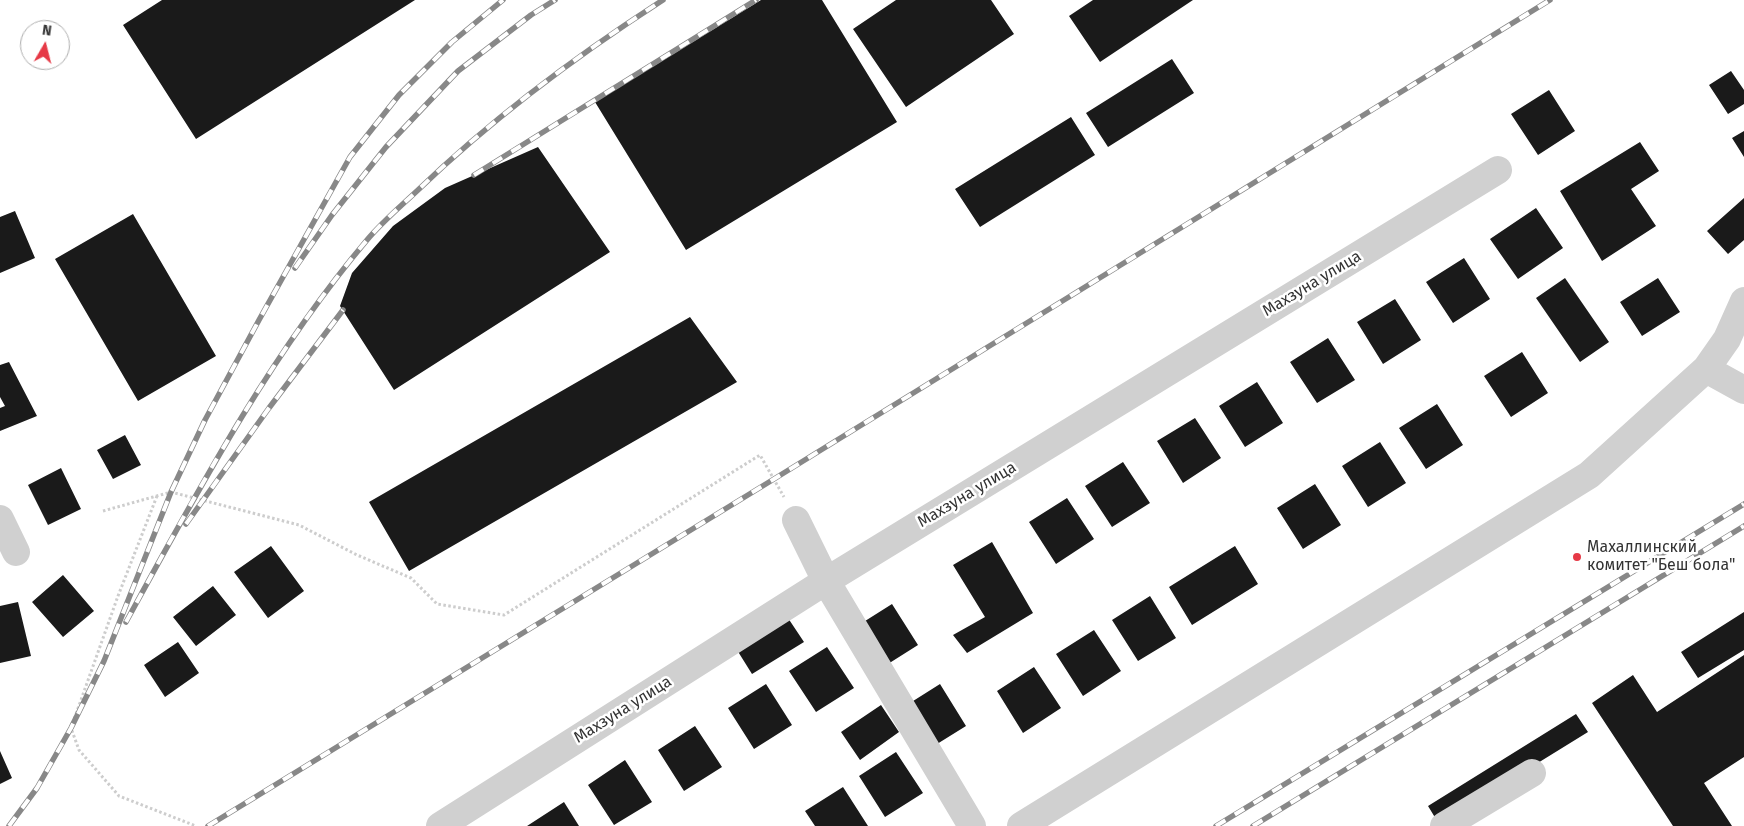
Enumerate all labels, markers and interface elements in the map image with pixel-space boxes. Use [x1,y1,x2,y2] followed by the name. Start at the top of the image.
[20,20,70,70] north arrow
[41,22,53,40] text: N
[1259,247,1365,321] street label: Махзуна улица
[914,458,1020,532] street label: Махзуна улица
[1587,538,1735,576] place label: Махаллинский комитет "Беш бола"
[1571,551,1583,563] marker: Махаллинский комитет "Беш бола"
[571,672,675,748] street label: Махзуна улица

